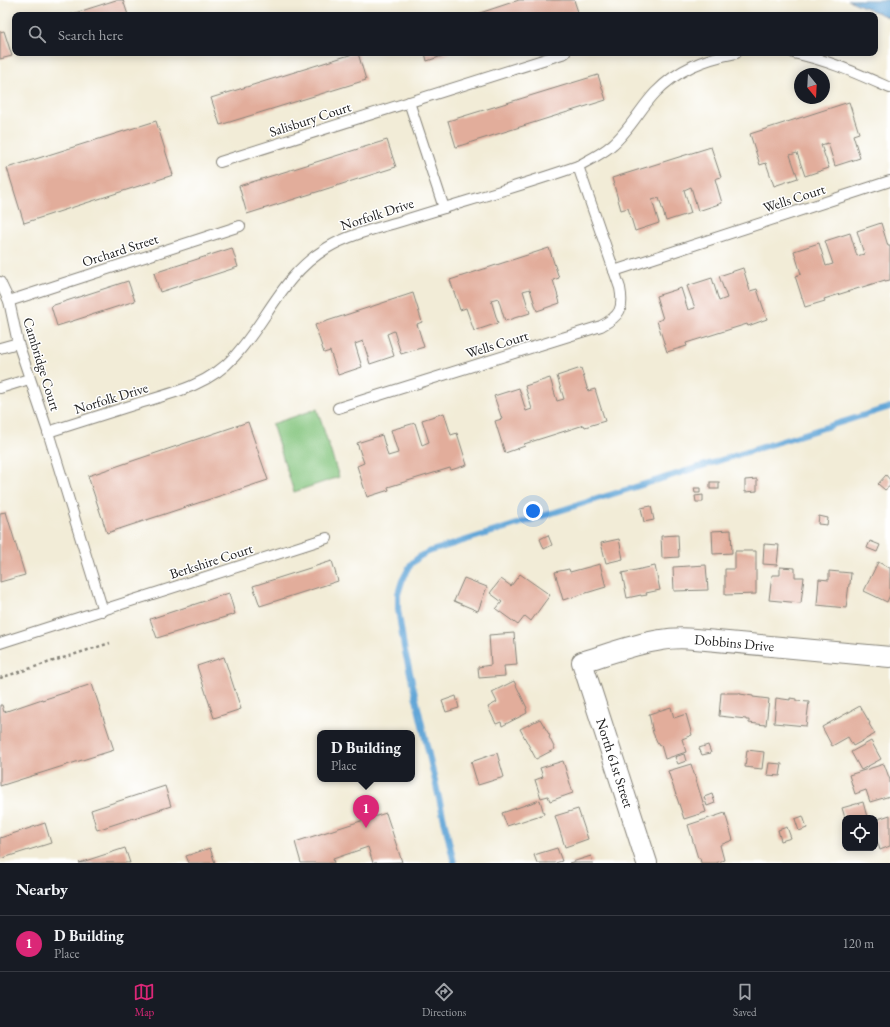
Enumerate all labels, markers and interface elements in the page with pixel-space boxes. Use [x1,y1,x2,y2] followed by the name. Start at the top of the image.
[12,12,878,56] search box
[26,23,48,45] icon: search
[58,25,123,44] text: Search here
[794,68,830,104] north arrow
[267,97,354,141] street label: Salisbury Court
[761,179,828,216] street label: Wells Court
[338,194,416,234] street label: Norfolk Drive
[80,229,161,271] street label: Orchard Street
[19,315,65,413] street label: Cambridge Court
[464,326,531,362] street label: Wells Court
[72,378,151,418] street label: Norfolk Drive
[523,501,543,521] your location
[167,539,255,583] street label: Berkshire Court
[694,630,776,655] street label: Dobbins Drive
[592,716,638,811] street label: North 61st Street
[317,730,415,782] popup
[331,738,401,757] text: D Building
[331,757,357,774] text: Place
[353,795,379,828] pin: 1
[842,815,878,851] map controls
[842,815,878,851] button: locate
[16,878,68,900] text: Nearby
[54,926,124,945] text: D Building
[26,935,32,952] text: 1
[843,935,874,952] text: 120 m
[54,945,80,962] text: Place
[133,981,155,1019] tab: Map
[422,981,466,1019] tab: Directions
[733,981,757,1019] tab: Saved

